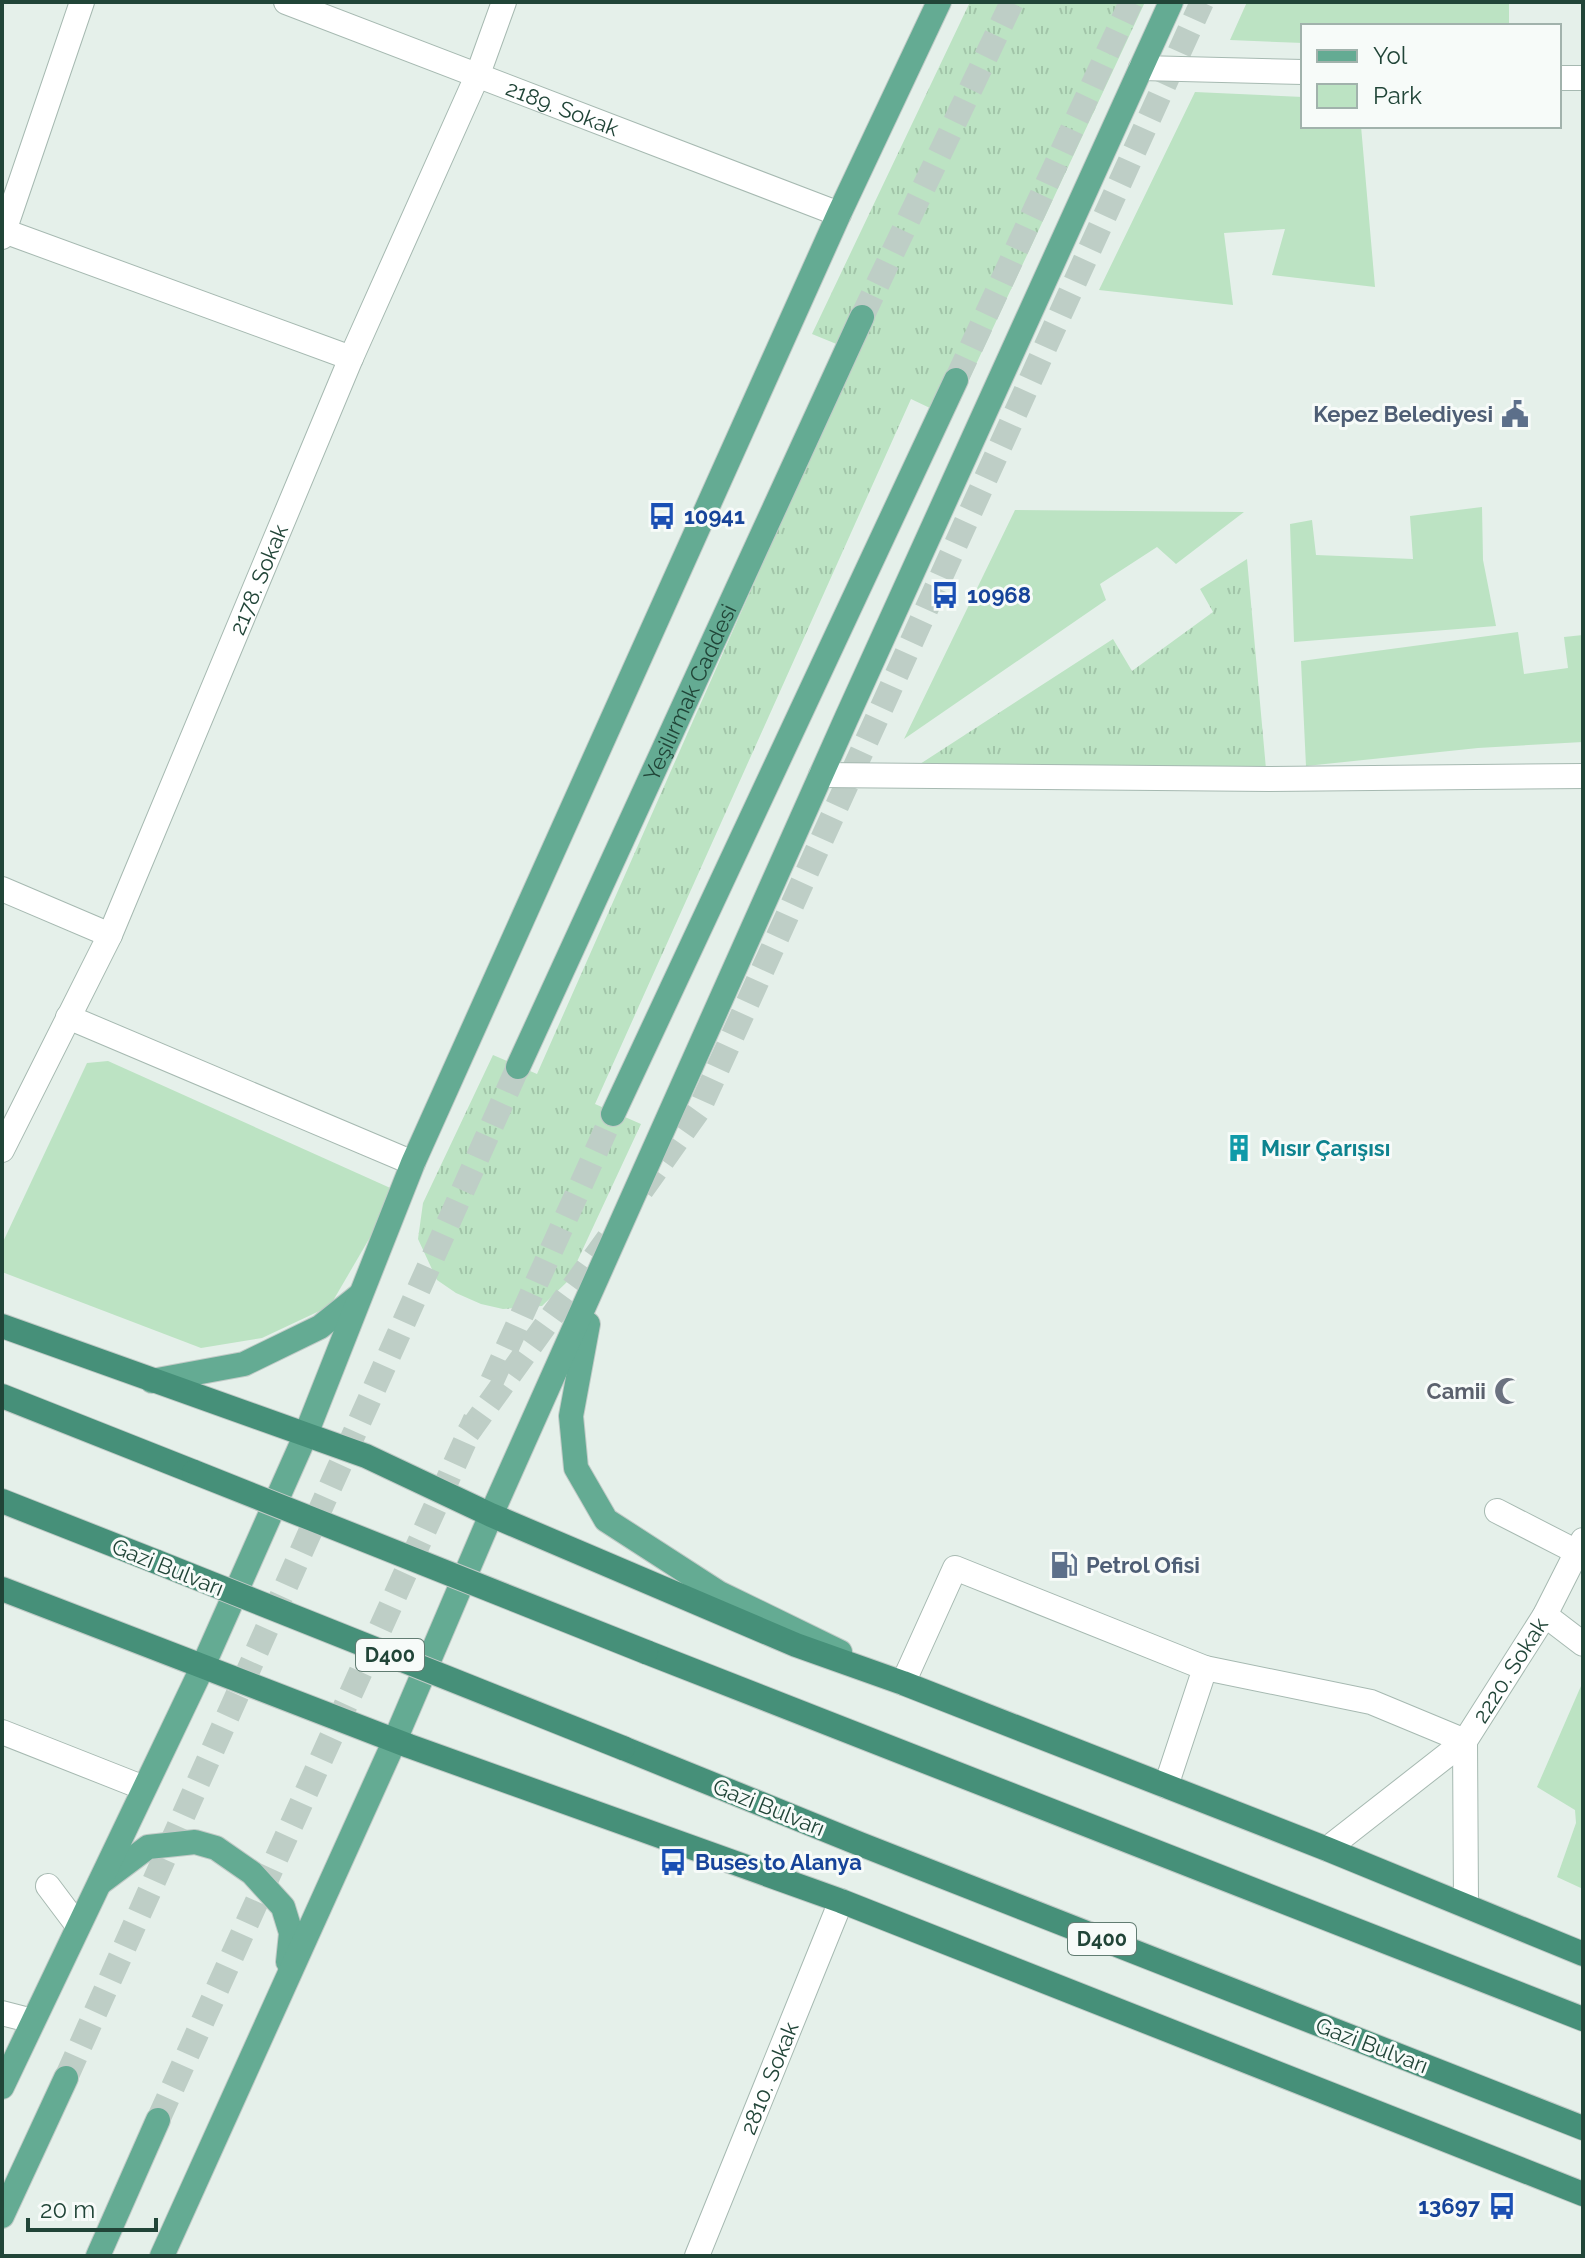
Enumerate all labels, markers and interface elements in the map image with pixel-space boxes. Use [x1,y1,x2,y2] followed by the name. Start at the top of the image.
[1301,24,1561,128] legend
[1373,41,1408,70] text: Yol
[502,75,623,141] street label: 2189. Sokak
[1373,81,1422,110] text: Park
[1500,399,1530,429] public building icon: Kepez Belediyesi
[1313,401,1493,427] place label: Kepez Belediyesi
[647,501,677,531] bus stop icon: 10941
[684,503,745,529] place label: 10941
[224,520,293,638] street label: 2178. Sokak
[930,580,960,610] bus stop icon: 10968
[967,582,1031,608] place label: 10968
[638,600,742,785] street label: Yeşilırmak Caddesi
[1224,1133,1254,1163] building icon: Mısır Çarışısı
[1261,1135,1390,1161] place label: Mısır Çarışısı
[1493,1376,1523,1406] mosque icon: Camii
[1427,1378,1486,1404] place label: Camii
[108,1533,228,1601] street label: Gazi Bulvarı
[1049,1550,1079,1580] fuel station icon: Petrol Ofisi
[1086,1552,1200,1578] place label: Petrol Ofisi
[1467,1612,1553,1727] street label: 2220. Sokak
[356,1639,424,1671] road number: D400
[709,1773,829,1841] street label: Gazi Bulvarı
[658,1847,688,1877] bus stop icon: Buses to Alanya
[695,1849,862,1875] place label: Buses to Alanya
[1068,1923,1136,1955] road number: D400
[1312,2012,1432,2078] street label: Gazi Bulvarı
[735,2018,804,2138] street label: 2810. Sokak
[28,2182,156,2232] scale bar
[1487,2191,1517,2221] bus stop icon: 13697
[1418,2193,1481,2219] place label: 13697
[40,2195,95,2224] text: 20 m

